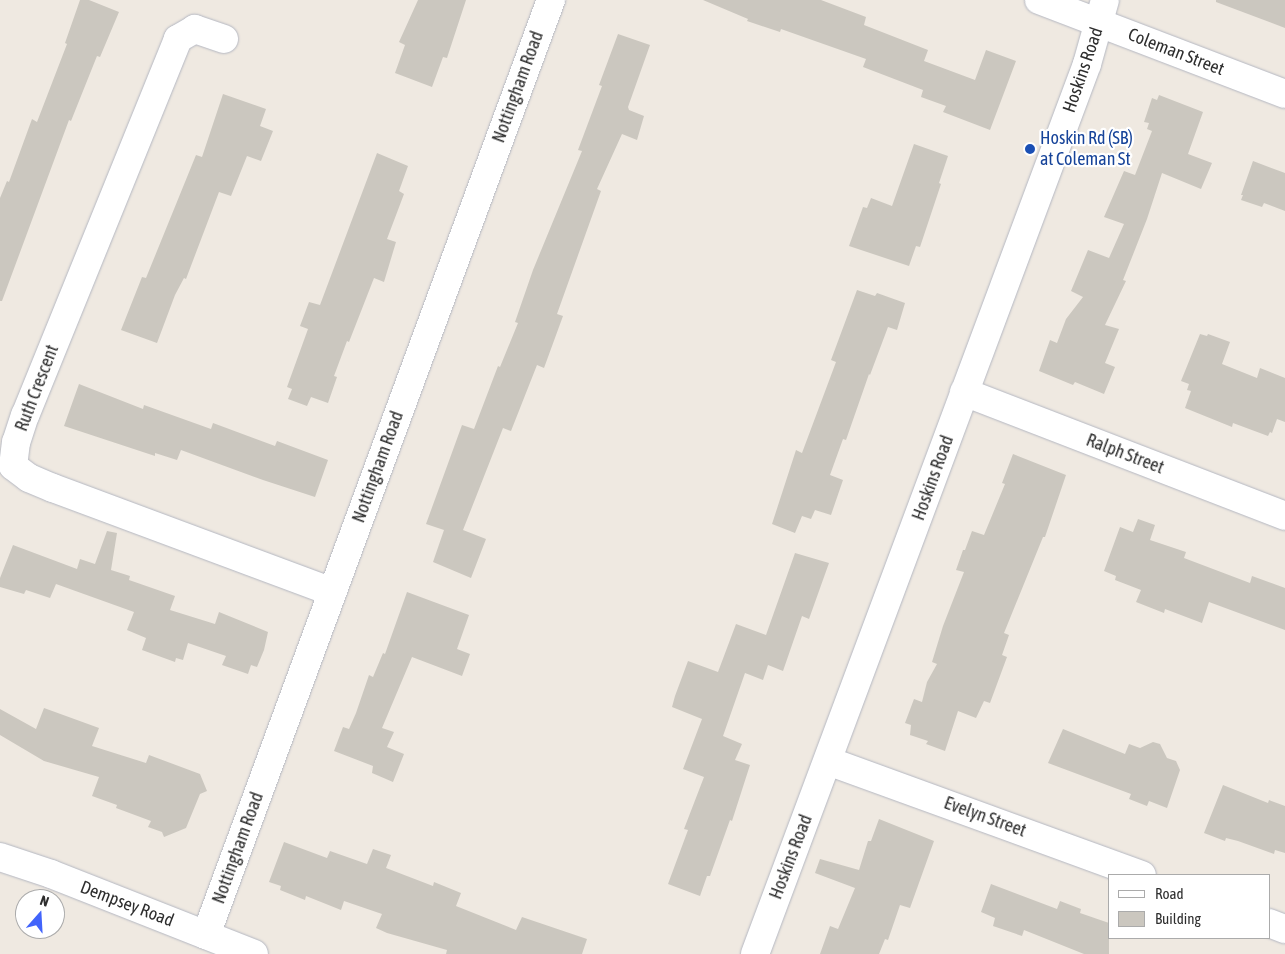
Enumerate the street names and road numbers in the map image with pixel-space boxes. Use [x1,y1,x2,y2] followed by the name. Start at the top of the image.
[1125,24,1227,80] street label: Coleman Street
[1058,25,1108,115] street label: Hoskins Road
[488,28,548,146] street label: Nottingham Road
[11,342,63,434] street label: Ruth Crescent
[348,408,408,526] street label: Nottingham Road
[1083,429,1167,479] street label: Ralph Street
[908,433,958,523] street label: Hoskins Road
[208,789,268,907] street label: Nottingham Road
[941,792,1029,842] street label: Evelyn Street
[765,812,817,902] street label: Hoskins Road
[77,876,177,932] street label: Dempsey Road

